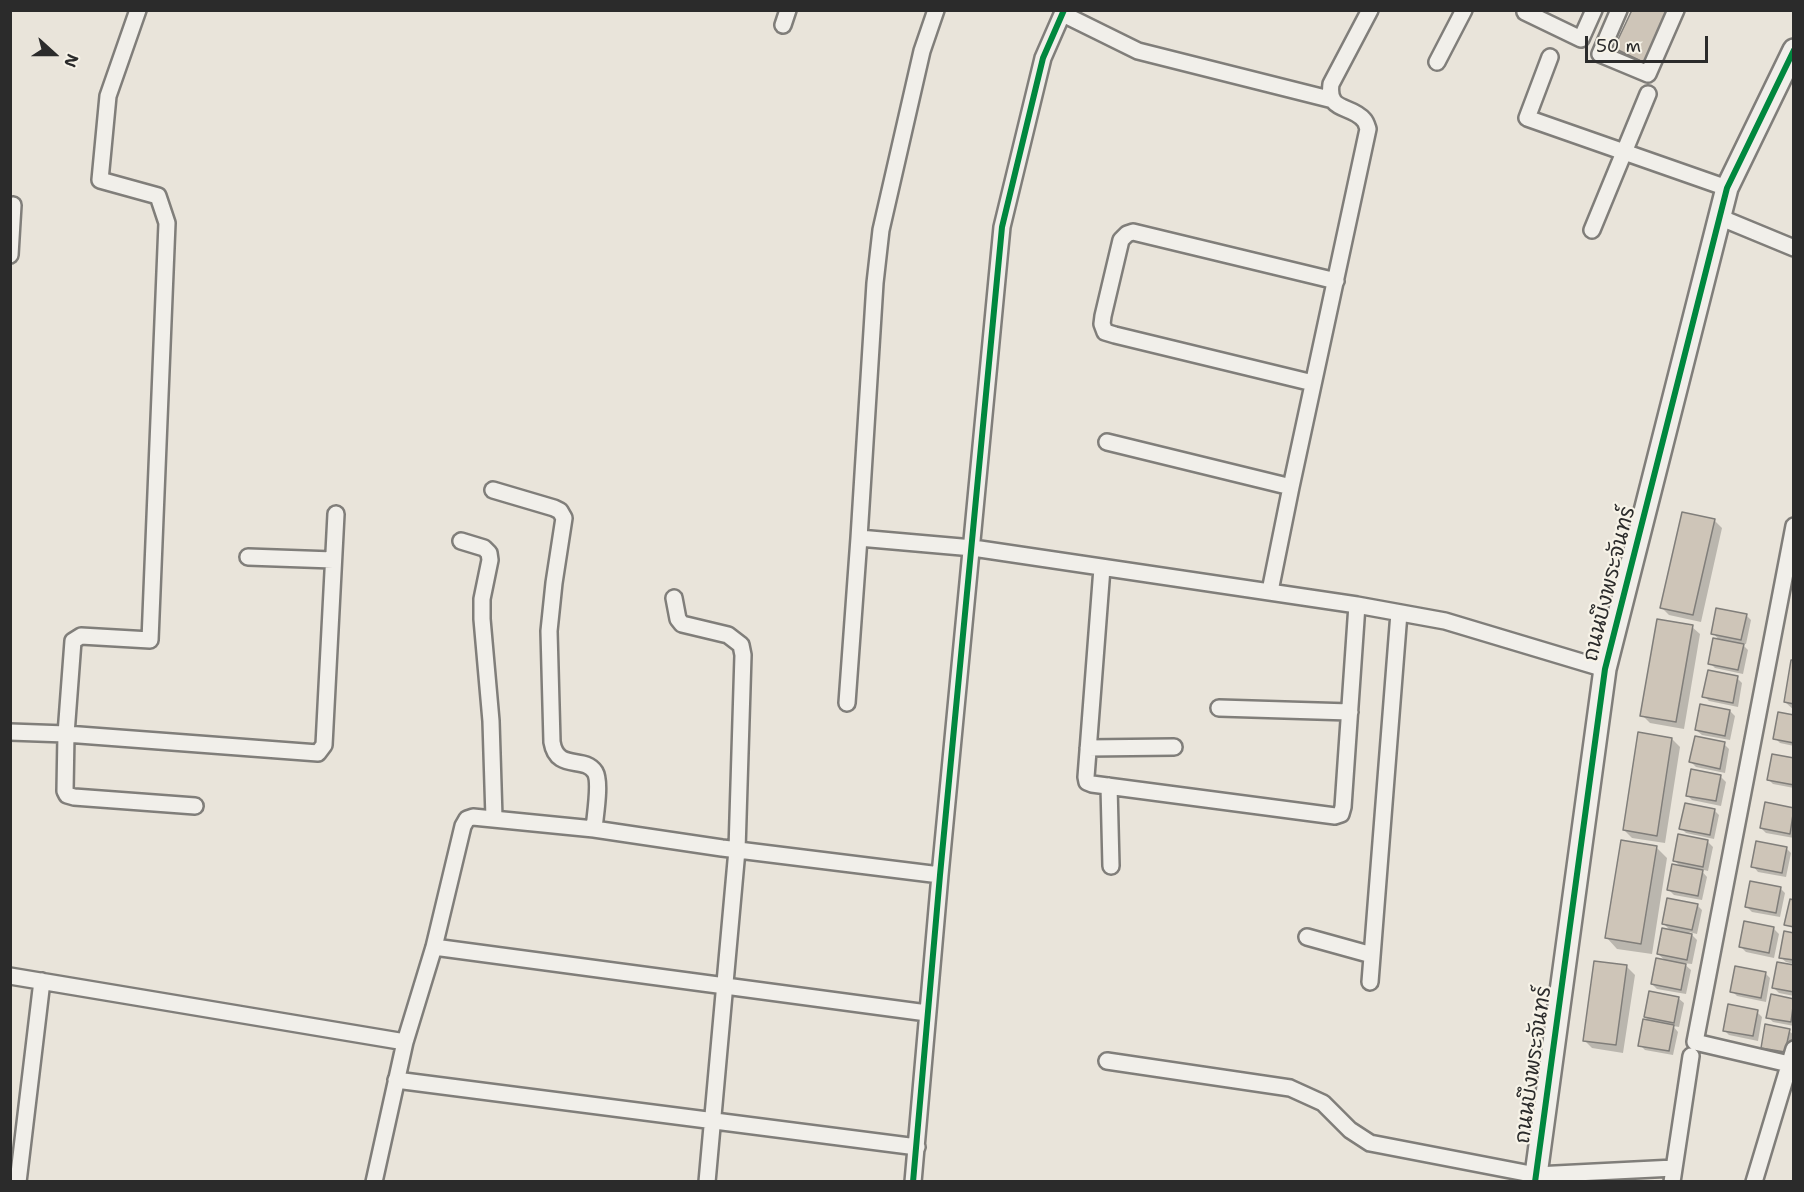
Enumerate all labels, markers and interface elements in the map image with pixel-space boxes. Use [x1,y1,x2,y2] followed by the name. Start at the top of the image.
[24,24,84,84] north arrow
[1588,24,1711,62] scale bar
[1596,34,1641,58] text: 50 m
[59,51,83,70] text: N
[1579,504,1641,664] street label: ถนนบึงพระจันทร์
[1510,985,1558,1145] street label: ถนนบึงพระจันทร์

